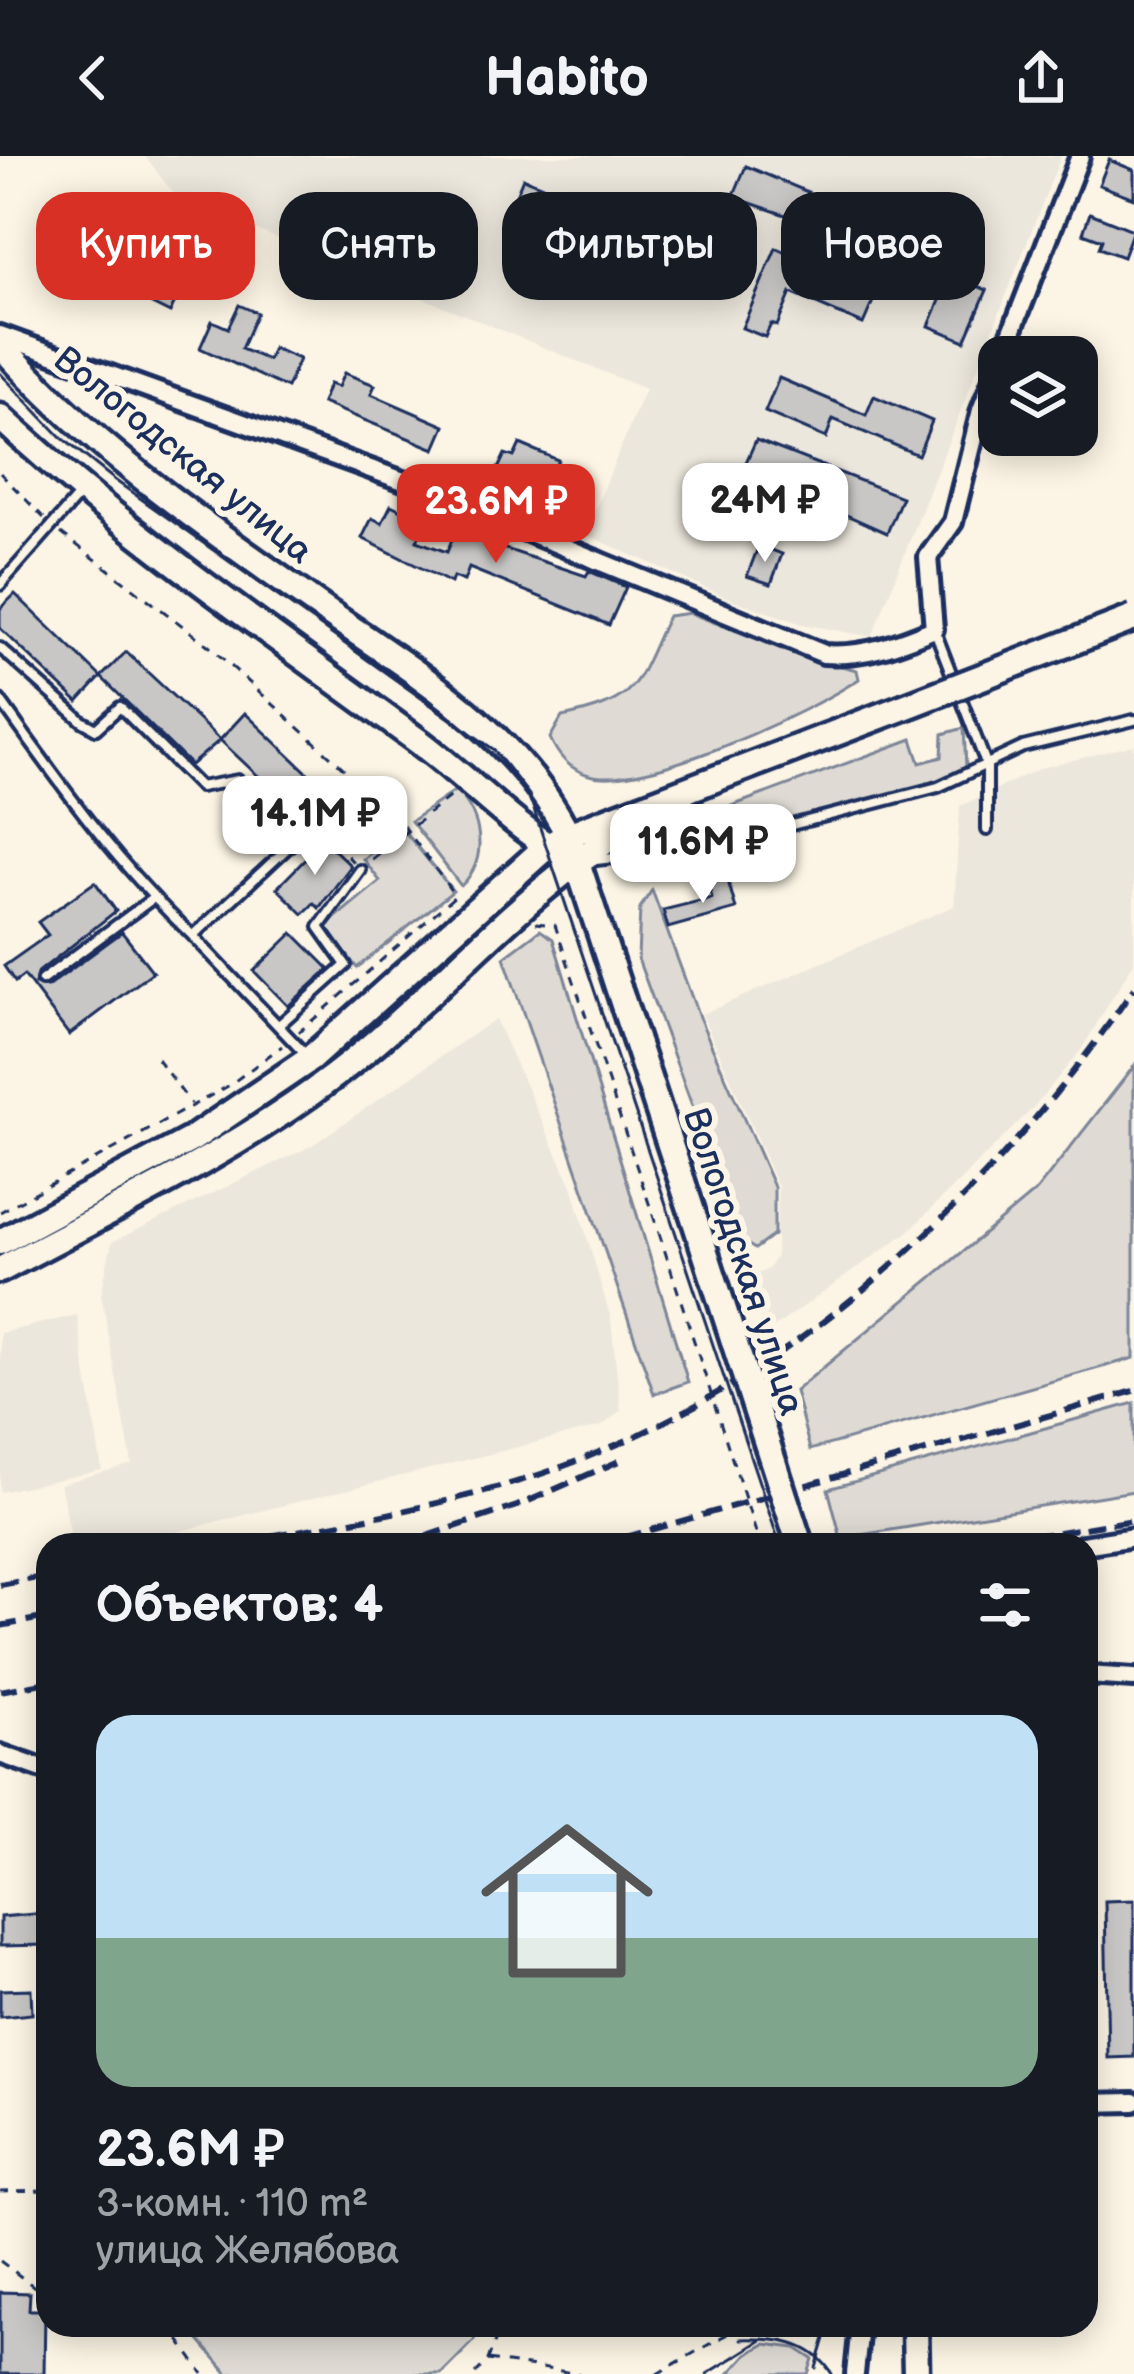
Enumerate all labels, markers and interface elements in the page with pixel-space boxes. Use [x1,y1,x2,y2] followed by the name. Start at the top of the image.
[60,45,126,111] icon: back
[1008,45,1074,111] icon: share
[485,46,649,111] text: Habito
[36,192,255,300] chip: Купить
[279,192,478,300] chip: Снять
[502,192,757,300] chip: Фильтры
[781,192,985,300] chip: Новое
[978,336,1098,456] map controls
[978,336,1098,456] button: layers
[44,338,320,573] street label: Вологодская улица
[681,463,849,565] pin: 24M ₽
[385,464,607,566] pin: 23.6M ₽
[709,478,821,525] text: 24M ₽
[424,479,568,526] text: 23.6M ₽
[204,776,426,878] pin: 14.1M ₽
[249,791,381,838] text: 14.1M ₽
[592,804,814,906] pin: 11.6M ₽
[637,819,769,866] text: 11.6M ₽
[673,1103,813,1421] street label: Вологодская улица
[972,1572,1038,1638] icon: filters
[96,1575,383,1636] text: Объектов: 4
[459,1793,675,2009] icon: home
[96,2120,285,2181] text: 23.6M ₽
[96,2181,368,2228] text: 3-комн. · 110 m²
[96,2228,399,2275] text: улица Желябова

